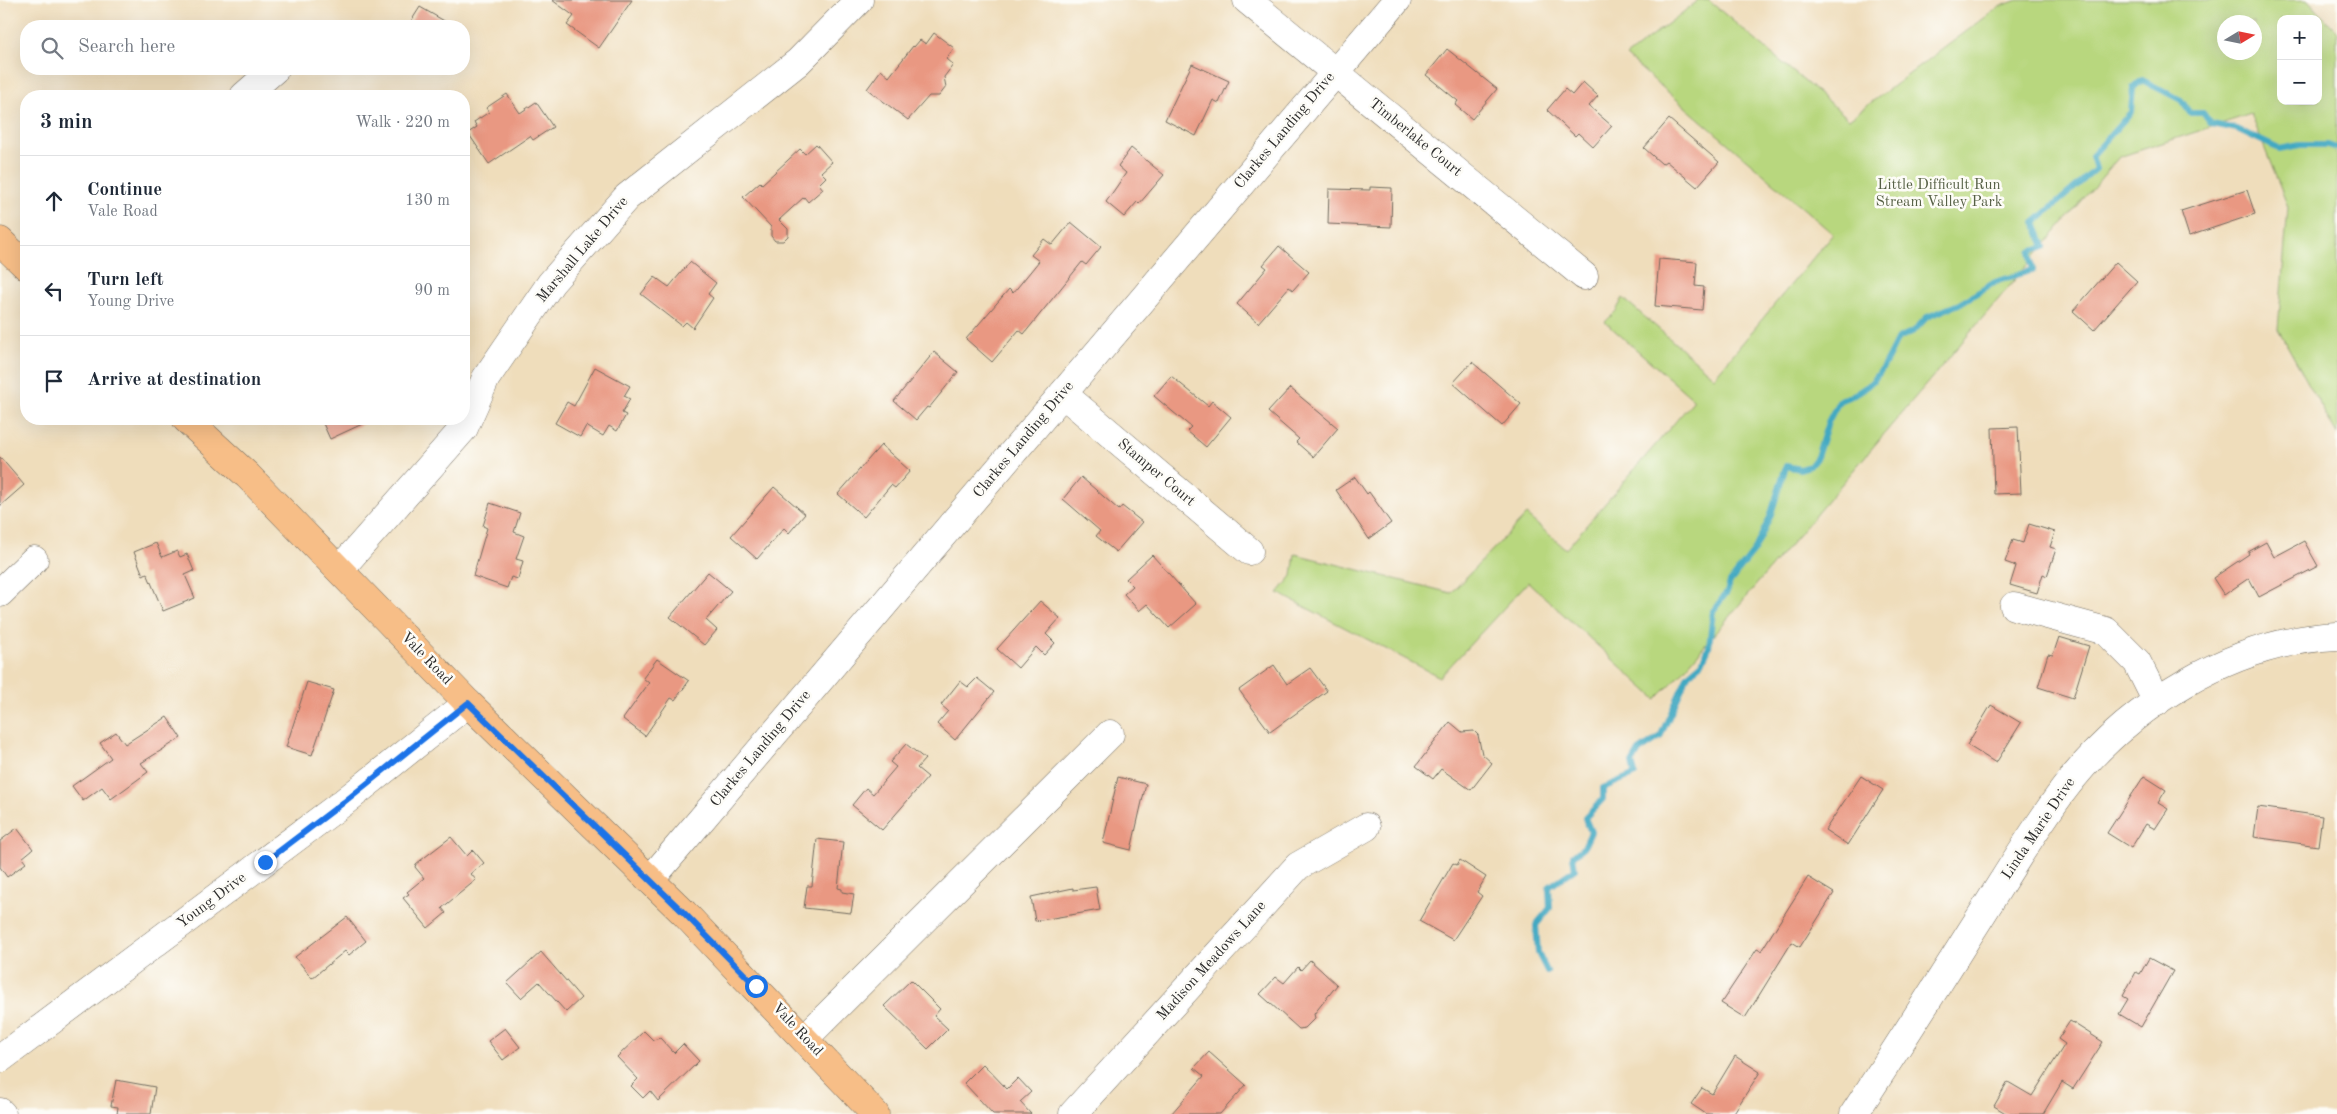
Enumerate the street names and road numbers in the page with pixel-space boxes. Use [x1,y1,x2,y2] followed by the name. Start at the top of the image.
[1232,70,1338,192] street label: Clarkes Landing Drive
[1366,96,1464,180] street label: Timberlake Court
[535,194,632,306] street label: Marshall Lake Drive
[971,379,1077,501] street label: Clarkes Landing Drive
[1114,436,1198,510] street label: Stamper Court
[398,630,455,688] street label: Vale Road
[708,688,814,810] street label: Clarkes Landing Drive
[2000,775,2079,883] street label: Linda Marie Drive
[175,870,249,932] street label: Young Drive
[1155,898,1269,1024] street label: Madison Meadows Lane
[769,1001,825,1060] street label: Vale Road

